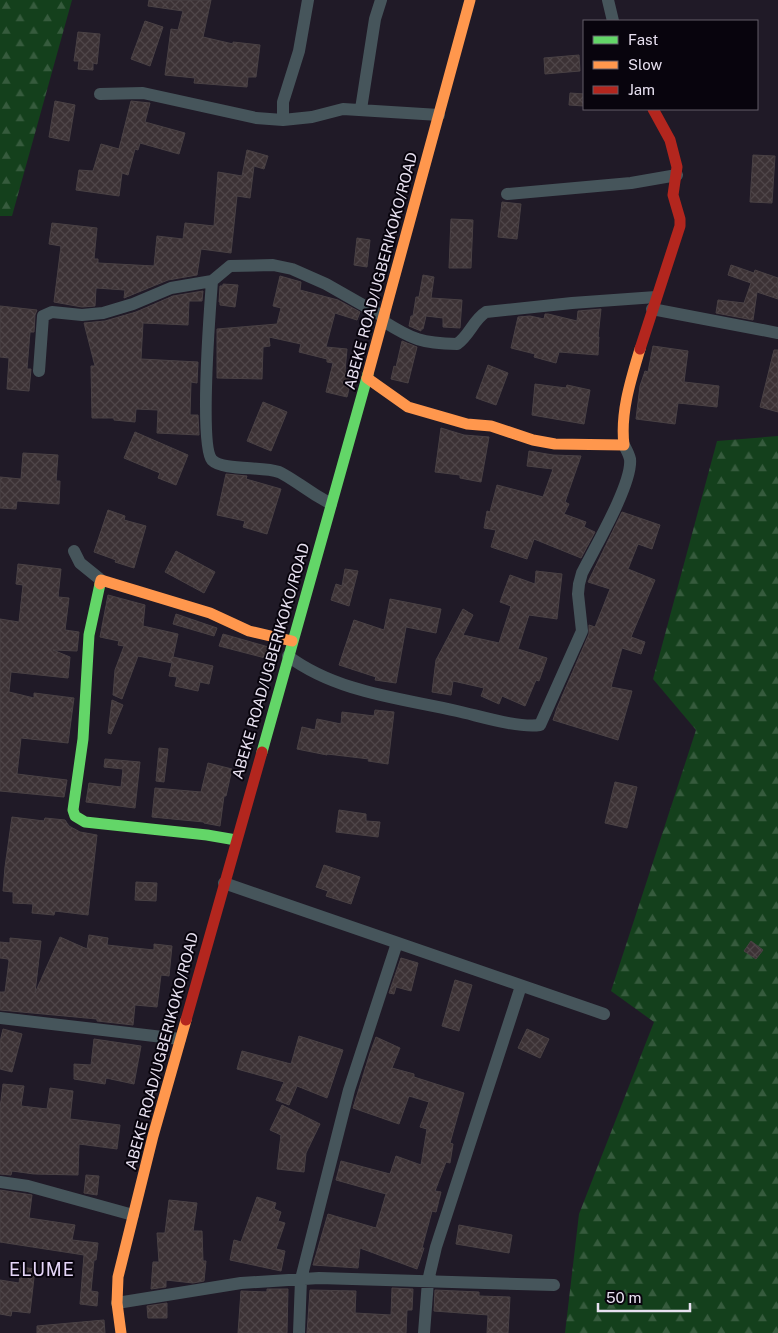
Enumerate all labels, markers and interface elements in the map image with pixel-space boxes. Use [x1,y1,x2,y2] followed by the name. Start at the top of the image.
[583,20,758,110] legend
[628,31,658,48] text: Fast
[628,56,663,73] text: Slow
[628,81,655,98] text: Jam
[341,150,420,391] street label: ABEKE ROAD/UGBERIKOKO/ROAD
[229,541,312,781] street label: ABEKE ROAD/UGBERIKOKO/ROAD
[122,930,201,1171] street label: ABEKE ROAD/UGBERIKOKO/ROAD
[9,1259,75,1280] district label: ELUME
[598,1280,690,1312] scale bar
[606,1289,641,1306] text: 50 m

